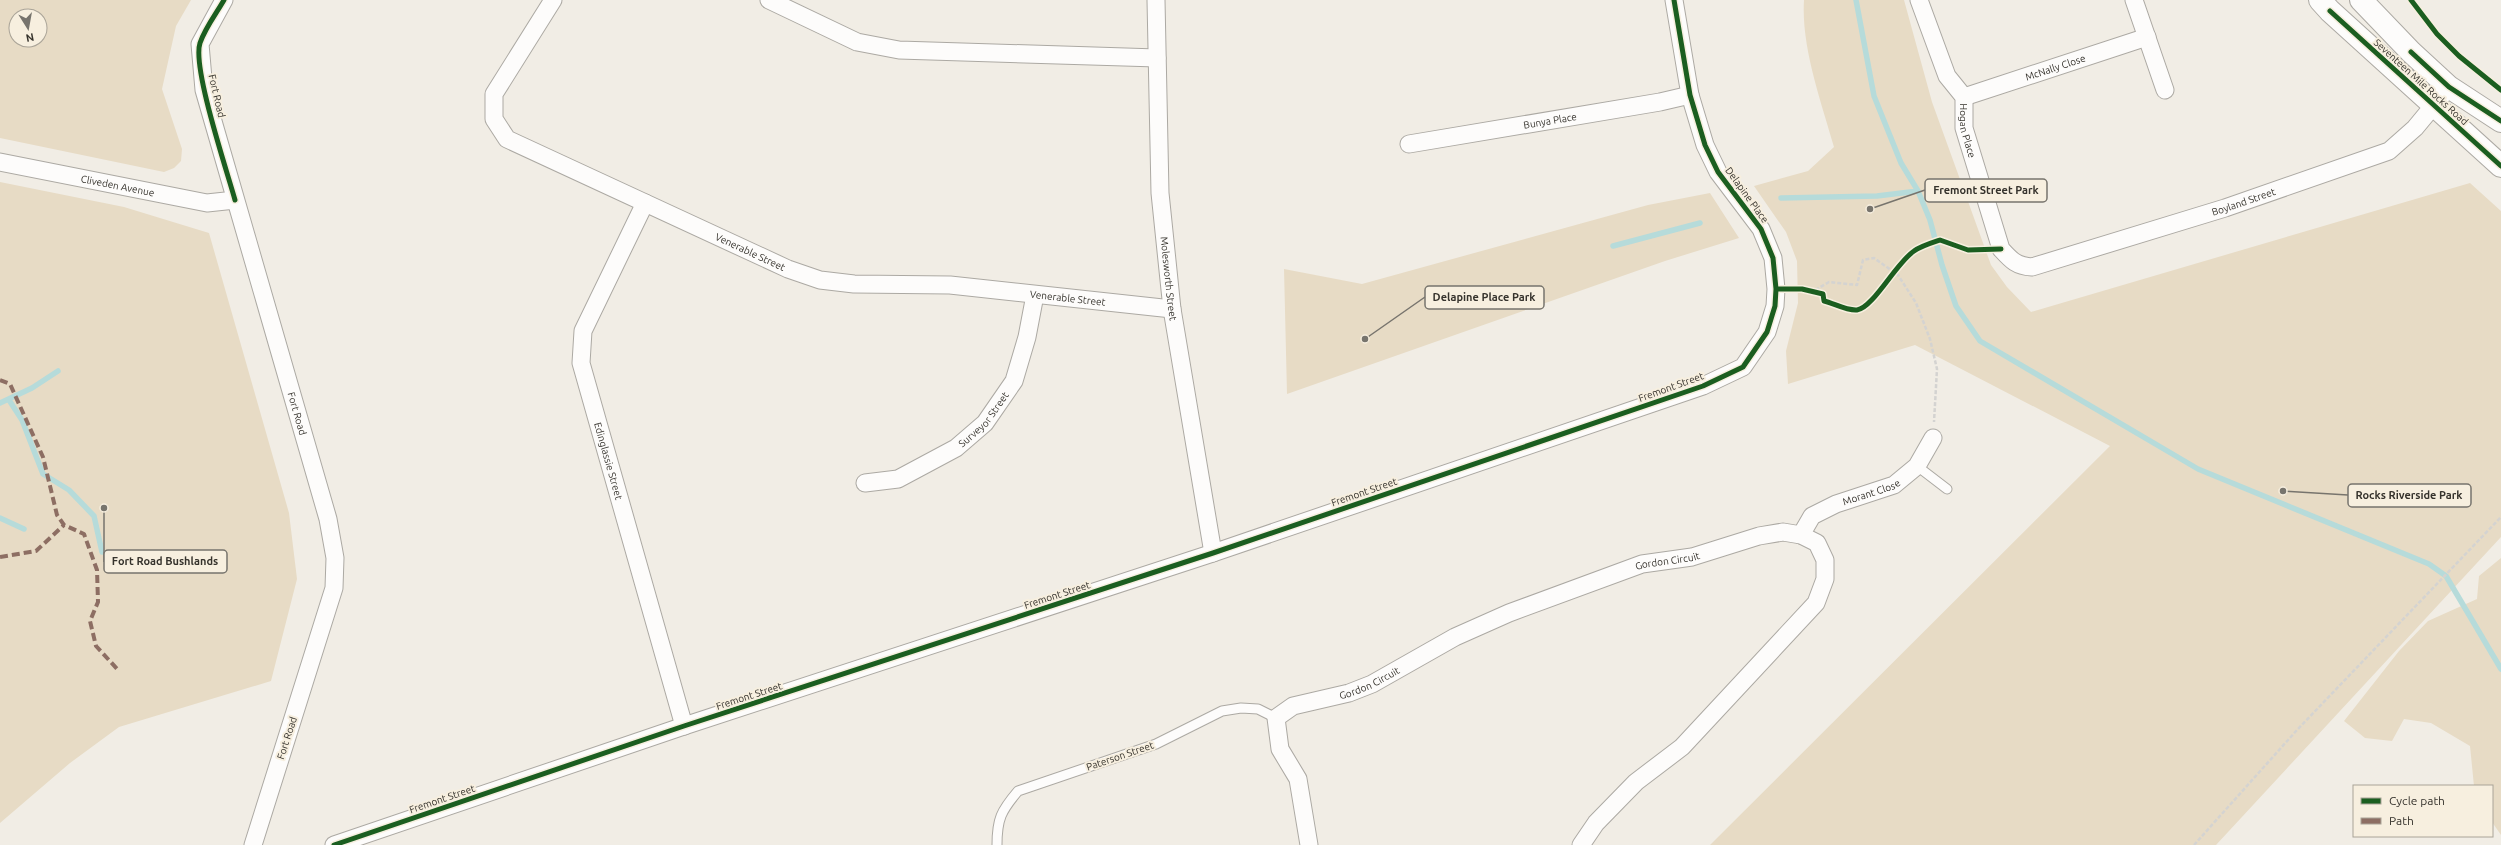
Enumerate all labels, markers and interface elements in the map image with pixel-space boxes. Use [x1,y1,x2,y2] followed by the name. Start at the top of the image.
[8,8,48,48] north arrow
[25,31,35,44] text: N
[2372,37,2470,127] street label: Seventeen Mile Rocks Road
[2024,52,2087,82] street label: McNally Close
[207,73,227,119] street label: Fort Road
[1958,103,1978,159] street label: Hogan Place
[1523,111,1578,130] street label: Bunya Place
[1723,165,1771,225] street label: Delapine Place
[80,173,155,198] street label: Cliveden Avenue
[1925,179,2047,202] callout: Fremont Street Park
[1933,184,2040,196] text: Fremont Street Park
[2210,185,2277,217] street label: Boyland Street
[714,231,787,273] street label: Venerable Street
[1159,236,1179,321] street label: Molesworth Street
[1425,286,1544,309] callout: Delapine Place Park
[1029,288,1106,307] street label: Venerable Street
[1433,291,1536,303] text: Delapine Place Park
[1637,370,1705,404] street label: Fremont Street
[956,390,1010,449] street label: Surveyor Street
[286,391,309,436] street label: Fort Road
[593,421,625,501] street label: Edinglassie Street
[1330,476,1398,508] street label: Fremont Street
[1841,477,1902,507] street label: Morant Close
[2348,484,2471,507] callout: Rocks Riverside Park
[2356,489,2463,501] text: Rocks Riverside Park
[1634,549,1701,572] street label: Gordon Circuit
[104,550,227,573] callout: Fort Road Bushlands
[112,555,218,567] text: Fort Road Bushlands
[1023,579,1091,611] street label: Fremont Street
[1338,664,1401,701] street label: Gordon Circuit
[715,680,783,712] street label: Fremont Street
[275,715,299,761] street label: Fort Road
[1085,739,1155,773] street label: Paterson Street
[408,783,476,815] street label: Fremont Street
[2353,785,2493,837] legend
[2389,794,2445,807] text: Cycle path
[2389,814,2414,827] text: Path

